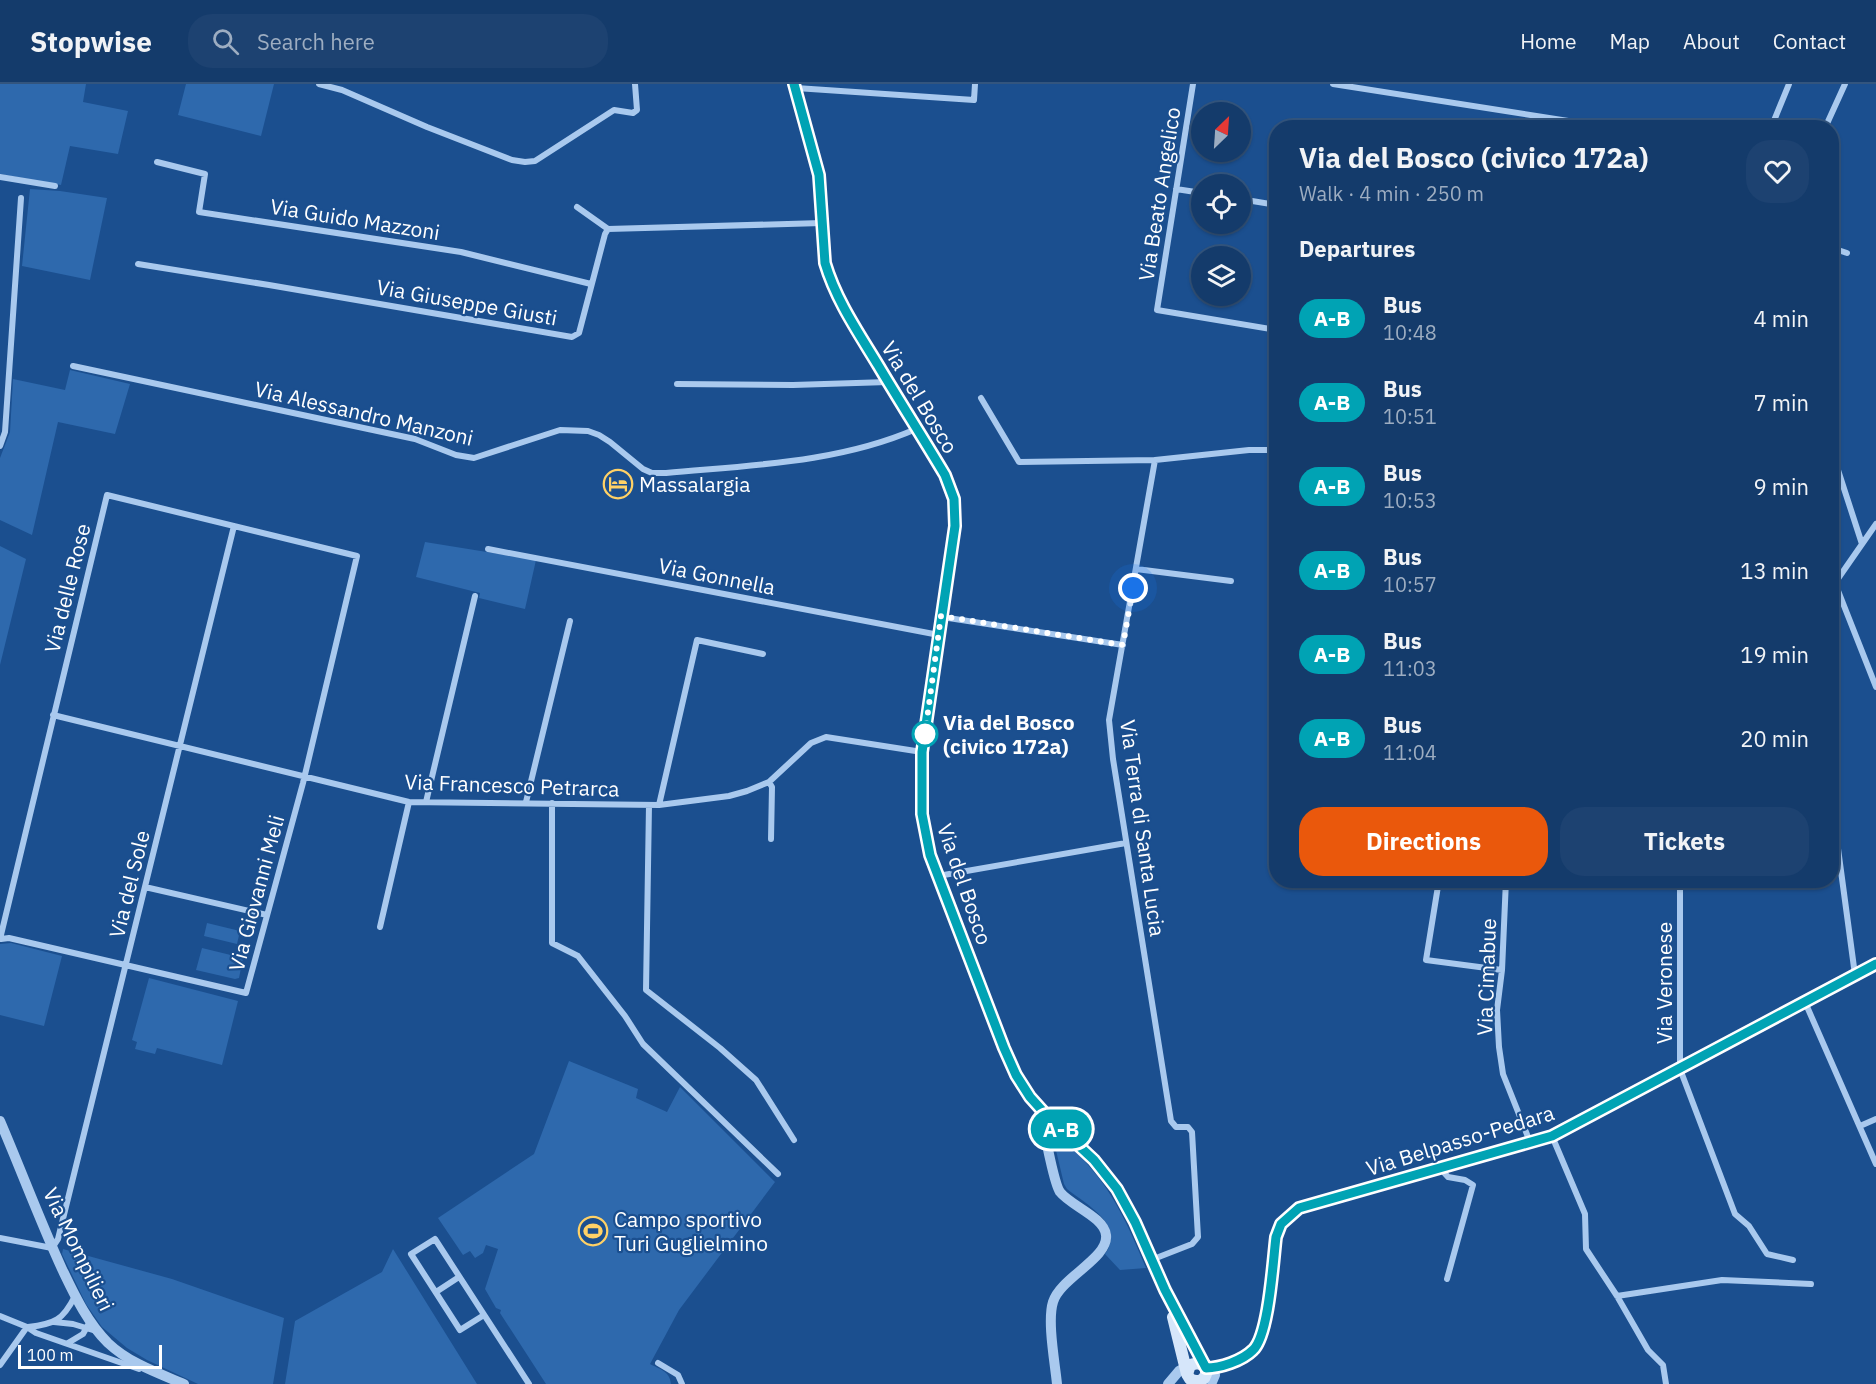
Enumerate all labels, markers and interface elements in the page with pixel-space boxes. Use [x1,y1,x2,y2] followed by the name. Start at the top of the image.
[188,14,608,68] search box
[30,23,152,60] text: Stopwise
[209,25,242,58] icon: search
[257,27,375,56] text: Search here
[1520,27,1577,55] text: Home
[1610,27,1650,55] text: Map
[1683,27,1740,55] text: About
[1773,27,1846,55] text: Contact
[1191,102,1251,162] north arrow
[1191,102,1251,306] map controls
[1131,105,1187,283] street label: Via Beato Angelico
[1299,139,1648,176] text: Via del Bosco (civico 172a)
[1746,140,1809,203] button: heart
[1191,174,1251,234] button: locate
[1299,180,1484,207] text: Walk · 4 min · 250 m
[268,192,442,246] street label: Via Guido Mazzoni
[1299,234,1415,263] text: Departures
[1191,246,1251,306] button: layers
[374,272,560,332] street label: Via Giuseppe Giusti
[1383,290,1422,319] text: Bus
[1314,304,1350,332] text: A-B
[1753,304,1809,333] text: 4 min
[1383,319,1437,346] text: 10:48
[875,336,965,458] street label: Via del Bosco
[252,374,476,452] street label: Via Alessandro Manzoni
[1383,374,1422,403] text: Bus
[1314,388,1350,416] text: A-B
[1753,388,1809,417] text: 7 min
[1383,403,1437,430] text: 10:51
[1383,458,1422,487] text: Bus
[602,468,634,500] hotel icon: Massalargia
[639,470,751,498] place label: Massalargia
[1314,472,1350,500] text: A-B
[1753,472,1809,501] text: 9 min
[1383,487,1437,514] text: 10:53
[37,520,97,656] street label: Via delle Rose
[1383,542,1422,571] text: Bus
[656,551,778,601] street label: Via Gonnella
[1314,556,1350,584] text: A-B
[1740,556,1809,585] text: 13 min
[1383,571,1437,598] text: 10:57
[1118,573,1148,603] your location
[1383,626,1422,655] text: Bus
[1314,640,1350,668] text: A-B
[1740,640,1809,669] text: 19 min
[1383,655,1437,682] text: 11:03
[943,708,1075,760] place label: Via del Bosco (civico 172a)
[1383,710,1422,739] text: Bus
[1114,718,1172,938] street label: Via Terra di Santa Lucia
[912,721,938,747] marker: Via del Bosco (civico 172a)
[1314,724,1350,752] text: A-B
[1740,724,1809,753] text: 20 min
[1383,739,1437,766] text: 11:04
[404,767,620,803] street label: Via Francesco Petrarca
[1299,807,1548,876] button: Directions
[1560,807,1809,876] button: Tickets
[222,812,290,974] street label: Via Giovanni Meli
[931,820,999,948] street label: Via del Bosco
[102,827,156,941] street label: Via del Sole
[1470,918,1502,1036] street label: Via Cimabue
[1650,922,1678,1044] street label: Via Veronese
[1363,1098,1557,1182] street label: Via Belpasso-Pedara
[1026,1110,1096,1148] line badge: A-B
[1043,1115,1079,1143] text: A-B
[37,1183,121,1315] street label: Via Mompilieri
[614,1205,768,1257] place label: Campo sportivo Turi Guglielmino
[577,1215,609,1247] sports icon: Campo sportivo Turi Guglielmino
[18,1342,162,1370] scale bar
[27,1345,74,1365] text: 100 m

